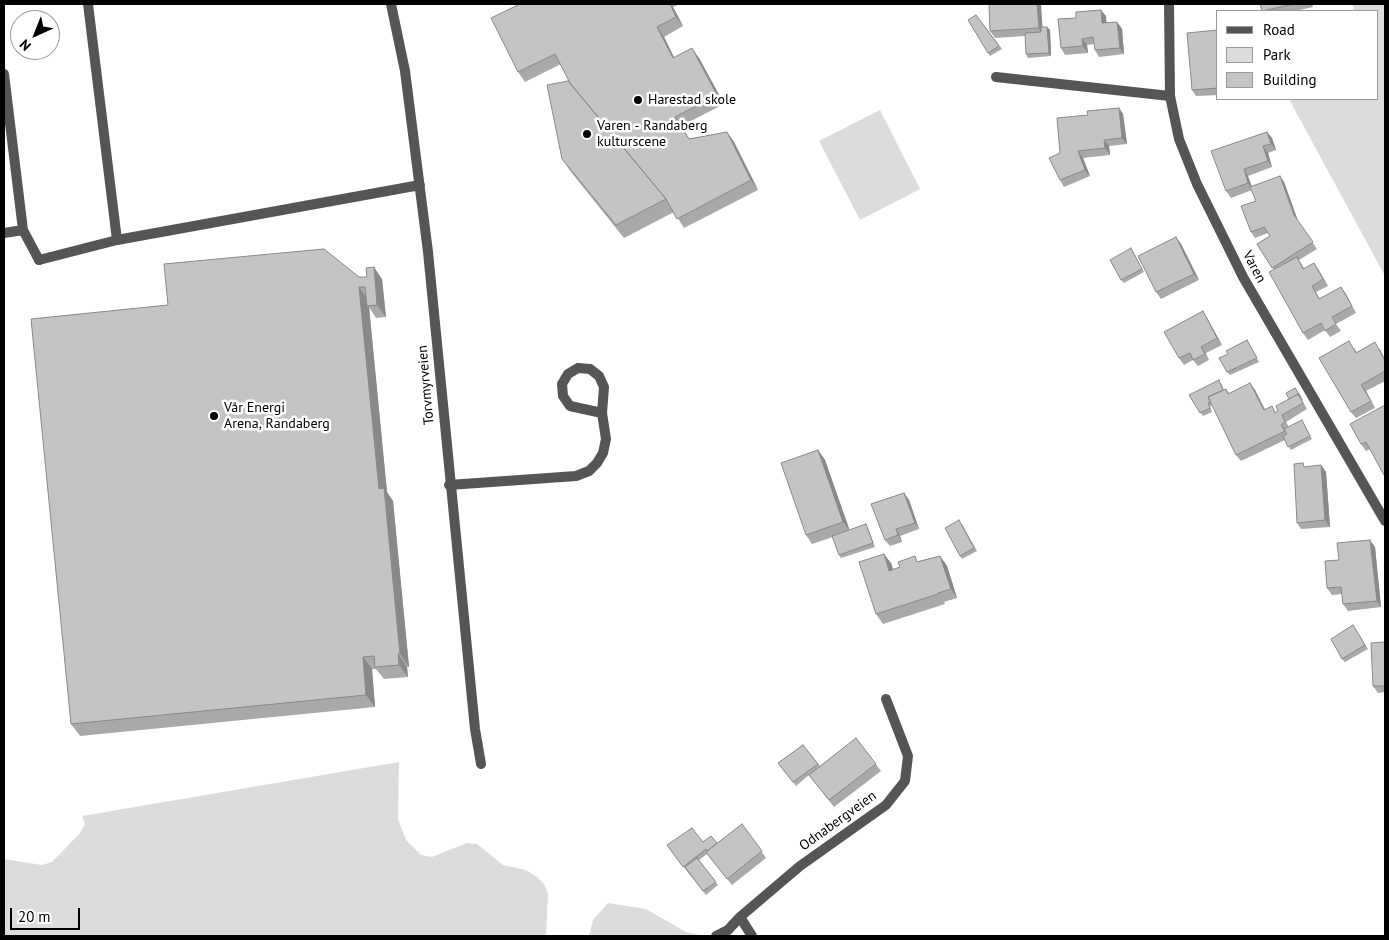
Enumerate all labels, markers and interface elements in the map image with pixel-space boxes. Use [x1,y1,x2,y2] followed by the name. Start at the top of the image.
[10,10,60,60] north arrow
[1216,10,1379,100] legend
[1263,20,1295,39] text: Road
[16,35,35,55] text: N
[1263,45,1291,64] text: Park
[1263,70,1317,89] text: Building
[648,92,736,108] place label: Harestad skole
[632,94,644,106] marker: Harestad skole
[597,118,707,150] place label: Varen - Randaberg kulturscene
[581,128,593,140] marker: Varen - Randaberg kulturscene
[1239,248,1269,286] street label: Varen
[414,344,438,426] street label: Torvmyrveien
[224,400,330,432] place label: Vår Energi Arena, Randaberg
[208,410,220,422] marker: Vår Energi Arena, Randaberg
[796,787,880,855] street label: Odnabergveien
[12,898,82,930] scale bar
[18,907,51,926] text: 20 m

